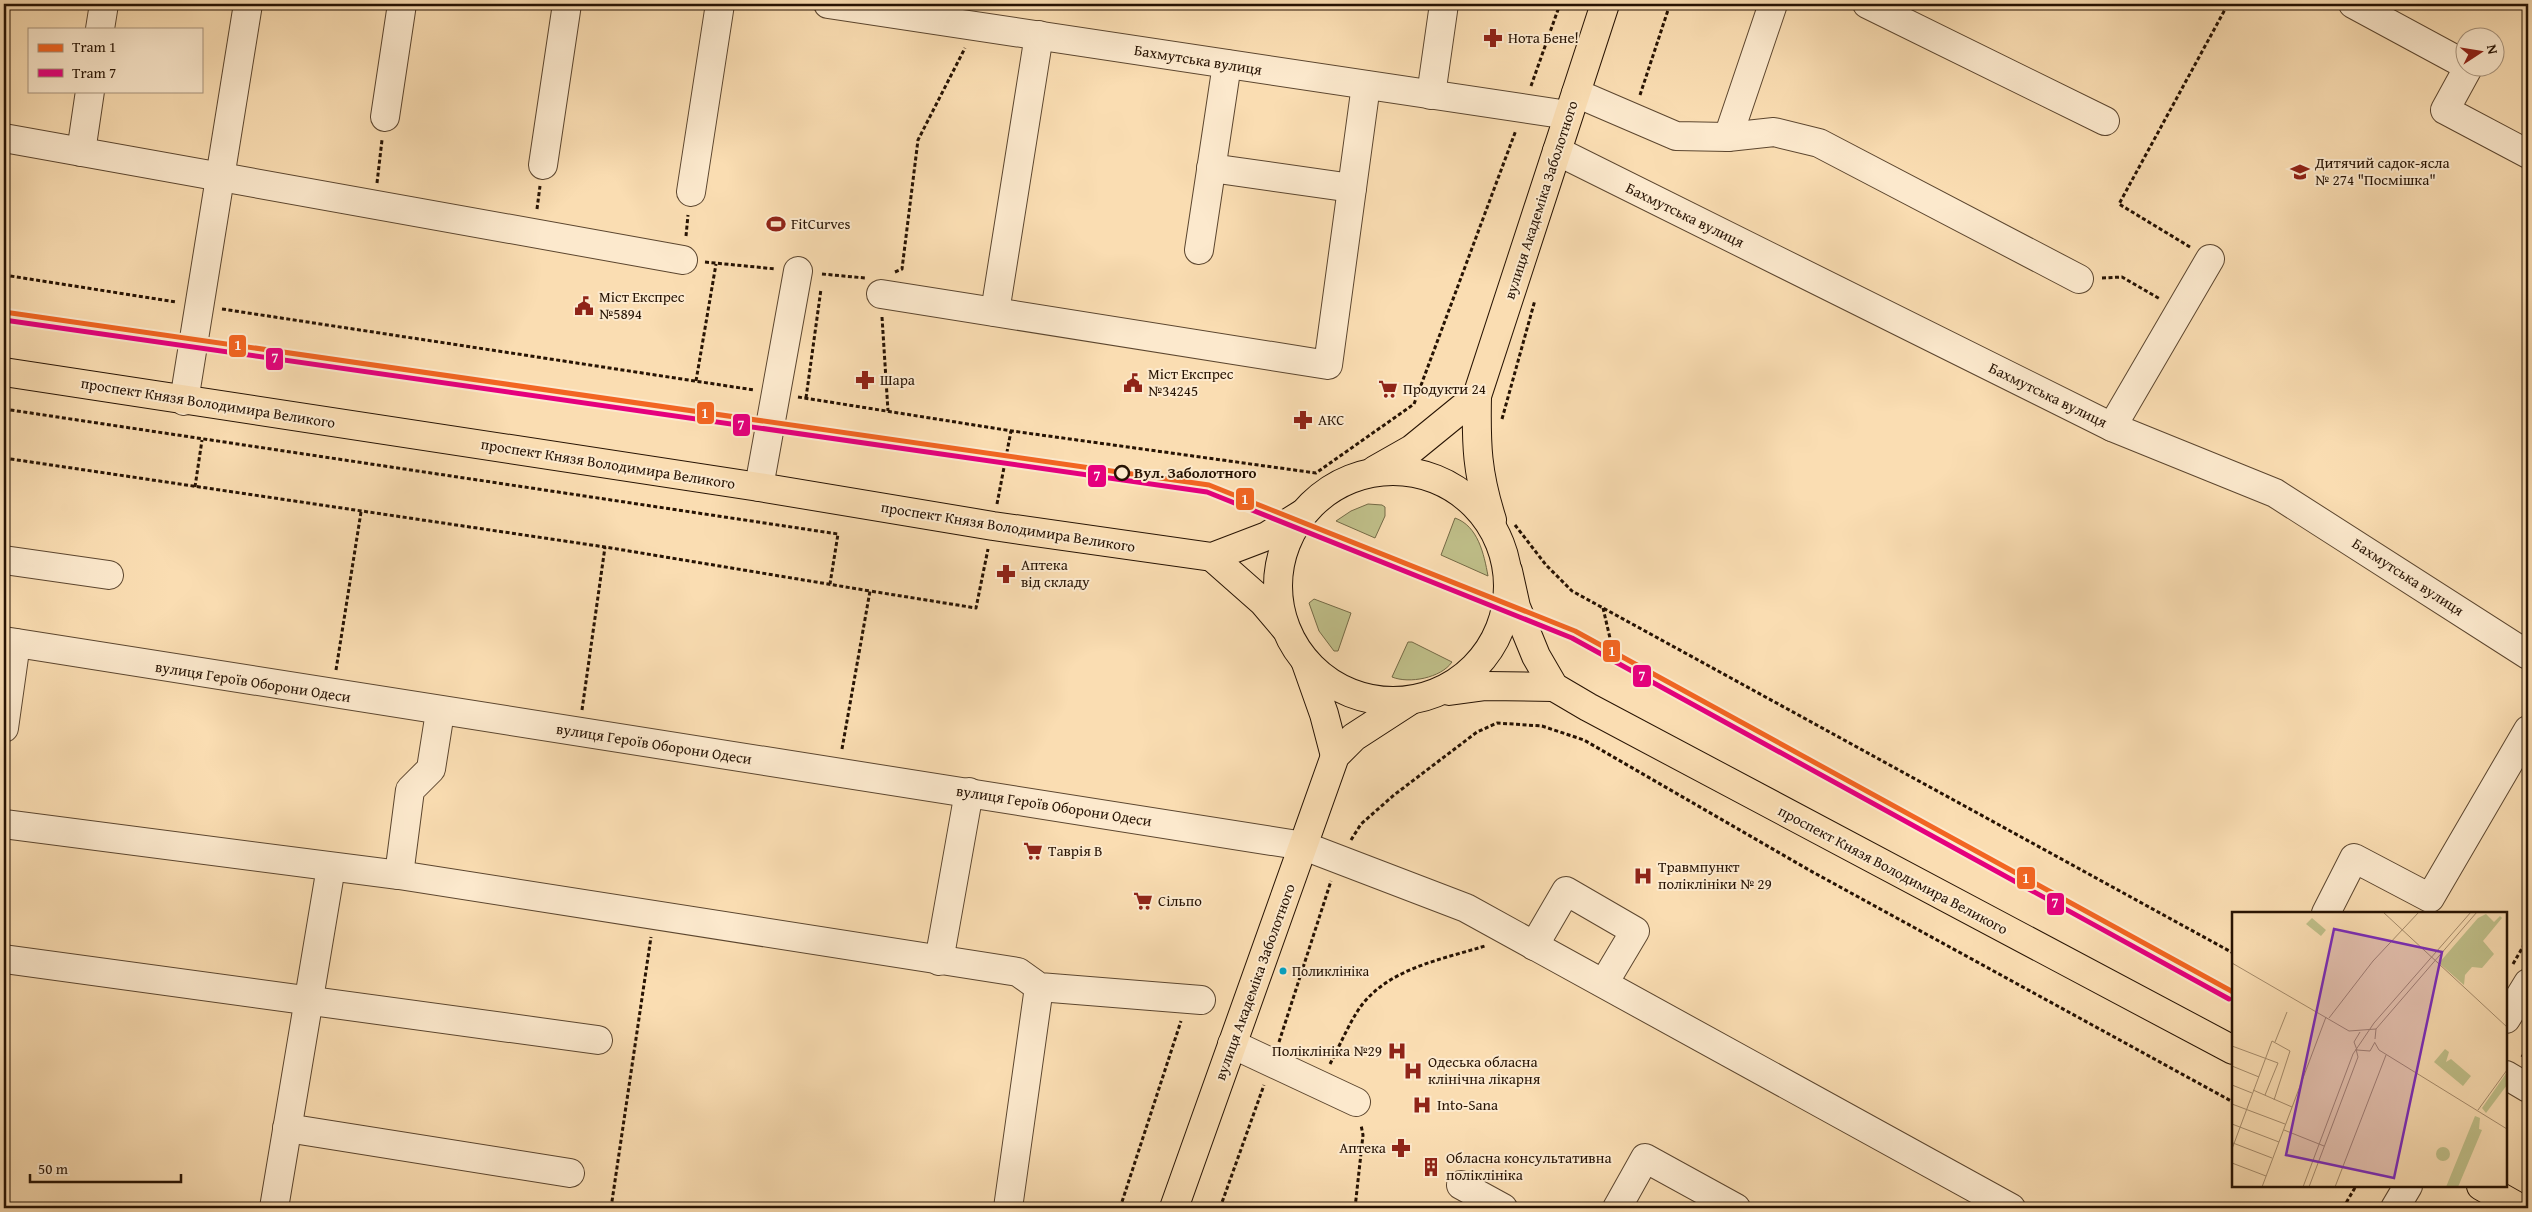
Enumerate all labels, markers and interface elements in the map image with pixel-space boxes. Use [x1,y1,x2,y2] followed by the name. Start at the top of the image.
[1482,27,1504,49] pharmacy icon: Нота Бене!
[1508,27,1579,48] place label: Нота Бене!
[28,28,202,92] legend
[2454,28,2504,78] north arrow
[72,36,116,57] text: Tram 1
[1133,39,1264,80] street label: Бахмутська вулиця
[2482,43,2504,57] text: N
[72,62,116,83] text: Tram 7
[1498,97,1583,302] street label: вулиця Академіка Заболотного
[2314,152,2451,190] place label: Дитячий садок-ясла № 274 "Посмішка"
[2289,161,2311,183] school or university icon: Дитячий садок-ясла № 274 "Посмішка"
[1623,177,1748,252] street label: Бахмутська вулиця
[765,213,787,235] sports icon: FitCurves
[791,213,850,234] place label: FitCurves
[599,286,685,324] place label: Міст Експрес №5894
[573,295,595,317] public building icon: Міст Експрес №5894
[228,334,247,358] line badge: 1
[234,335,242,355] text: 1
[265,347,284,371] line badge: 7
[271,348,279,368] text: 7
[1986,357,2111,432] street label: Бахмутська вулиця
[1148,363,1234,401] place label: Міст Експрес №34245
[854,369,876,391] pharmacy icon: Шара
[880,369,916,390] place label: Шара
[79,372,337,433] street label: проспект Князя Володимира Великого
[1122,372,1144,394] public building icon: Міст Експрес №34245
[1377,378,1399,400] supermarket icon: Продукти 24
[1403,378,1486,399] place label: Продукти 24
[696,401,715,425] line badge: 1
[701,403,709,423] text: 1
[1292,409,1314,431] pharmacy icon: АКС
[1318,409,1344,430] place label: АКС
[732,413,751,437] line badge: 7
[737,415,745,435] text: 7
[479,433,737,494] street label: проспект Князя Володимира Великого
[1134,462,1256,483] place label: Вул. Заболотного
[1087,464,1107,488] line badge: 7
[1114,465,1130,481] marker: Вул. Заболотного
[1093,466,1101,486] text: 7
[1235,487,1255,511] line badge: 1
[1241,489,1249,509] text: 1
[879,496,1137,557] street label: проспект Князя Володимира Великого
[2348,533,2468,621] street label: Бахмутська вулиця
[1021,554,1090,592] place label: Аптека від складу
[995,563,1017,585] pharmacy icon: Аптека від складу
[1602,639,1621,663] line badge: 1
[1608,641,1616,661] text: 1
[154,656,352,707] street label: вулиця Героїв Оборони Одеси
[1632,664,1652,688] line badge: 7
[1638,666,1646,686] text: 7
[555,718,753,769] street label: вулиця Героїв Оборони Одеси
[955,780,1153,831] street label: вулиця Героїв Оборони Одеси
[1775,800,2012,939] street label: проспект Князя Володимира Великого
[1022,840,1044,862] supermarket icon: Таврія В
[1048,840,1103,861] place label: Таврія В
[1658,856,1772,894] place label: Травмпункт поліклініки № 29
[1632,865,1654,887] hospital icon: Травмпункт поліклініки № 29
[2016,866,2036,890] line badge: 1
[2022,868,2030,888] text: 1
[1209,880,1300,1083] street label: вулиця Академіка Заболотного
[1132,890,1154,912] supermarket icon: Сільпо
[1158,890,1202,911] place label: Сільпо
[2046,892,2065,916] line badge: 7
[2051,893,2059,913] text: 7
[2232,912,2507,1187] inset map
[1292,961,1370,981] place label: Поликлініка
[1278,966,1288,976] marker: Поликлініка
[1272,1040,1382,1061] place label: Поліклініка №29
[1386,1040,1408,1062] hospital icon: Поліклініка №29
[1428,1051,1541,1089] place label: Одеська обласна клінічна лікарня
[1402,1060,1424,1082] hospital icon: Одеська обласна клінічна лікарня
[1411,1094,1433,1116] hospital icon: Into-Sana
[1437,1094,1498,1115] place label: Into-Sana
[1339,1137,1387,1158] place label: Аптека
[1390,1137,1412,1159] pharmacy icon: Аптека
[1446,1147,1612,1185] place label: Обласна консультативна поліклініка
[30,1152,181,1184] scale bar
[1420,1156,1442,1178] building icon: Обласна консультативна поліклініка
[38,1158,69,1179] text: 50 m

